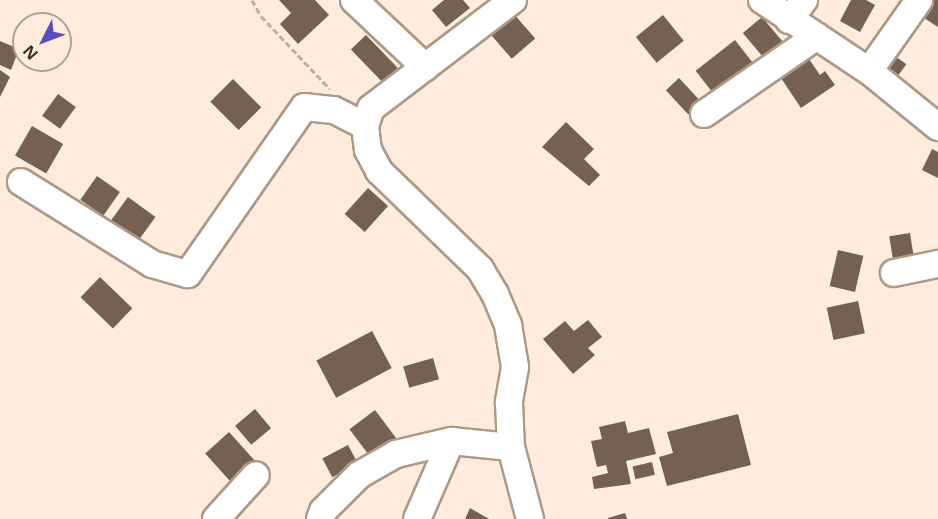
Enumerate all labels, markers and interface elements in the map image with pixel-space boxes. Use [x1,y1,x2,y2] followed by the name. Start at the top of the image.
[12,12,72,72] north arrow
[18,41,43,65] text: N

